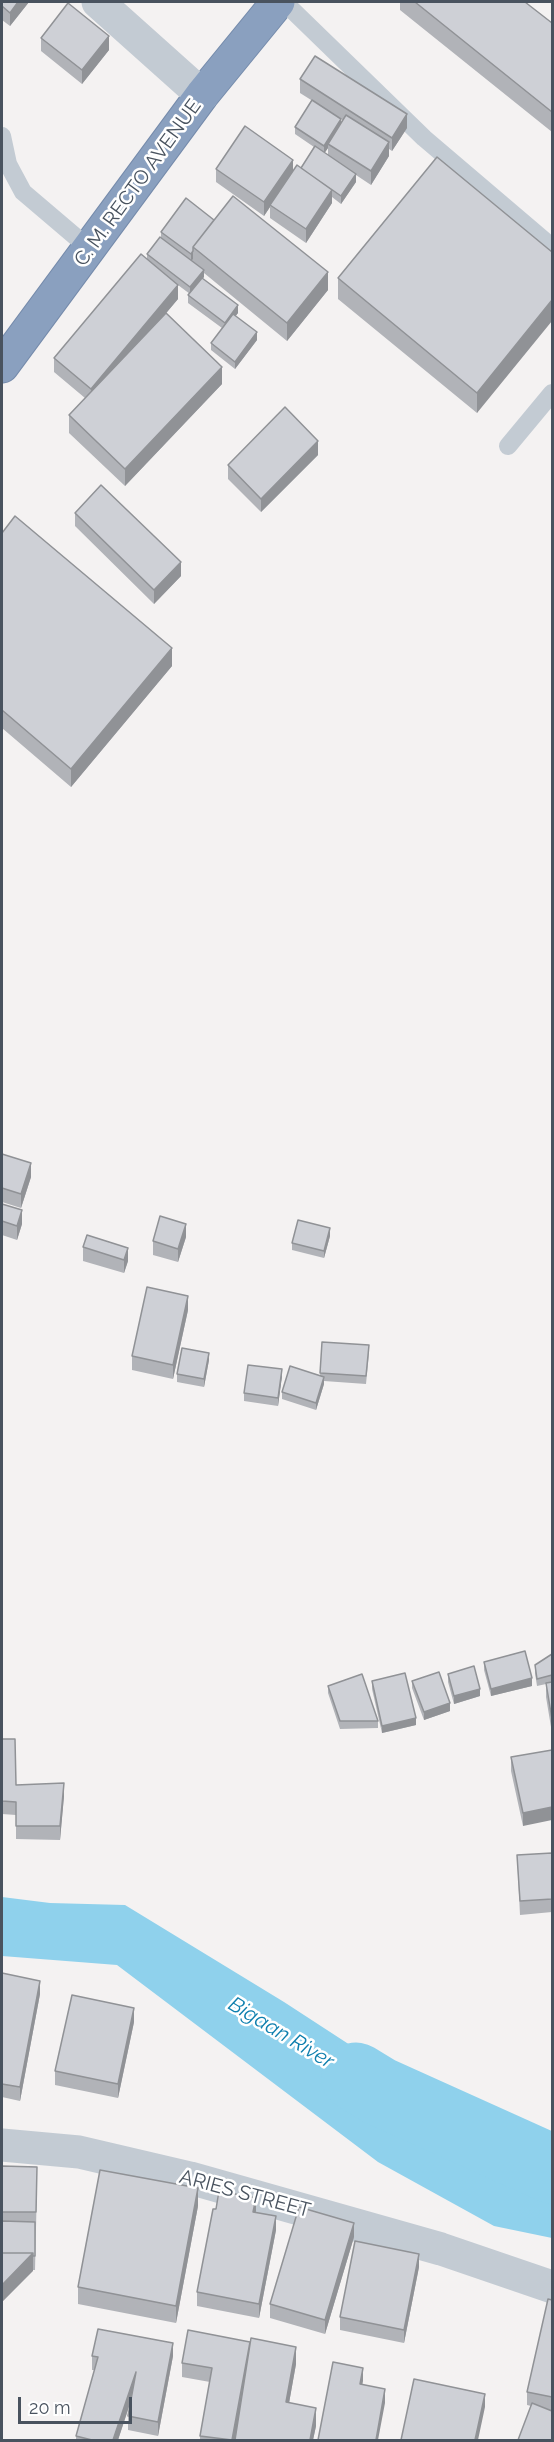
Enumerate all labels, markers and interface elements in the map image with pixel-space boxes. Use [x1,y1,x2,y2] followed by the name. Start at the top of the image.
[69,95,207,271] street label: C. M. RECTO AVENUE
[224,1992,338,2074] water label: Bigaan River
[177,2165,313,2223] street label: ARIES STREET
[21,2385,135,2423] scale bar
[29,2397,71,2418] text: 20 m

